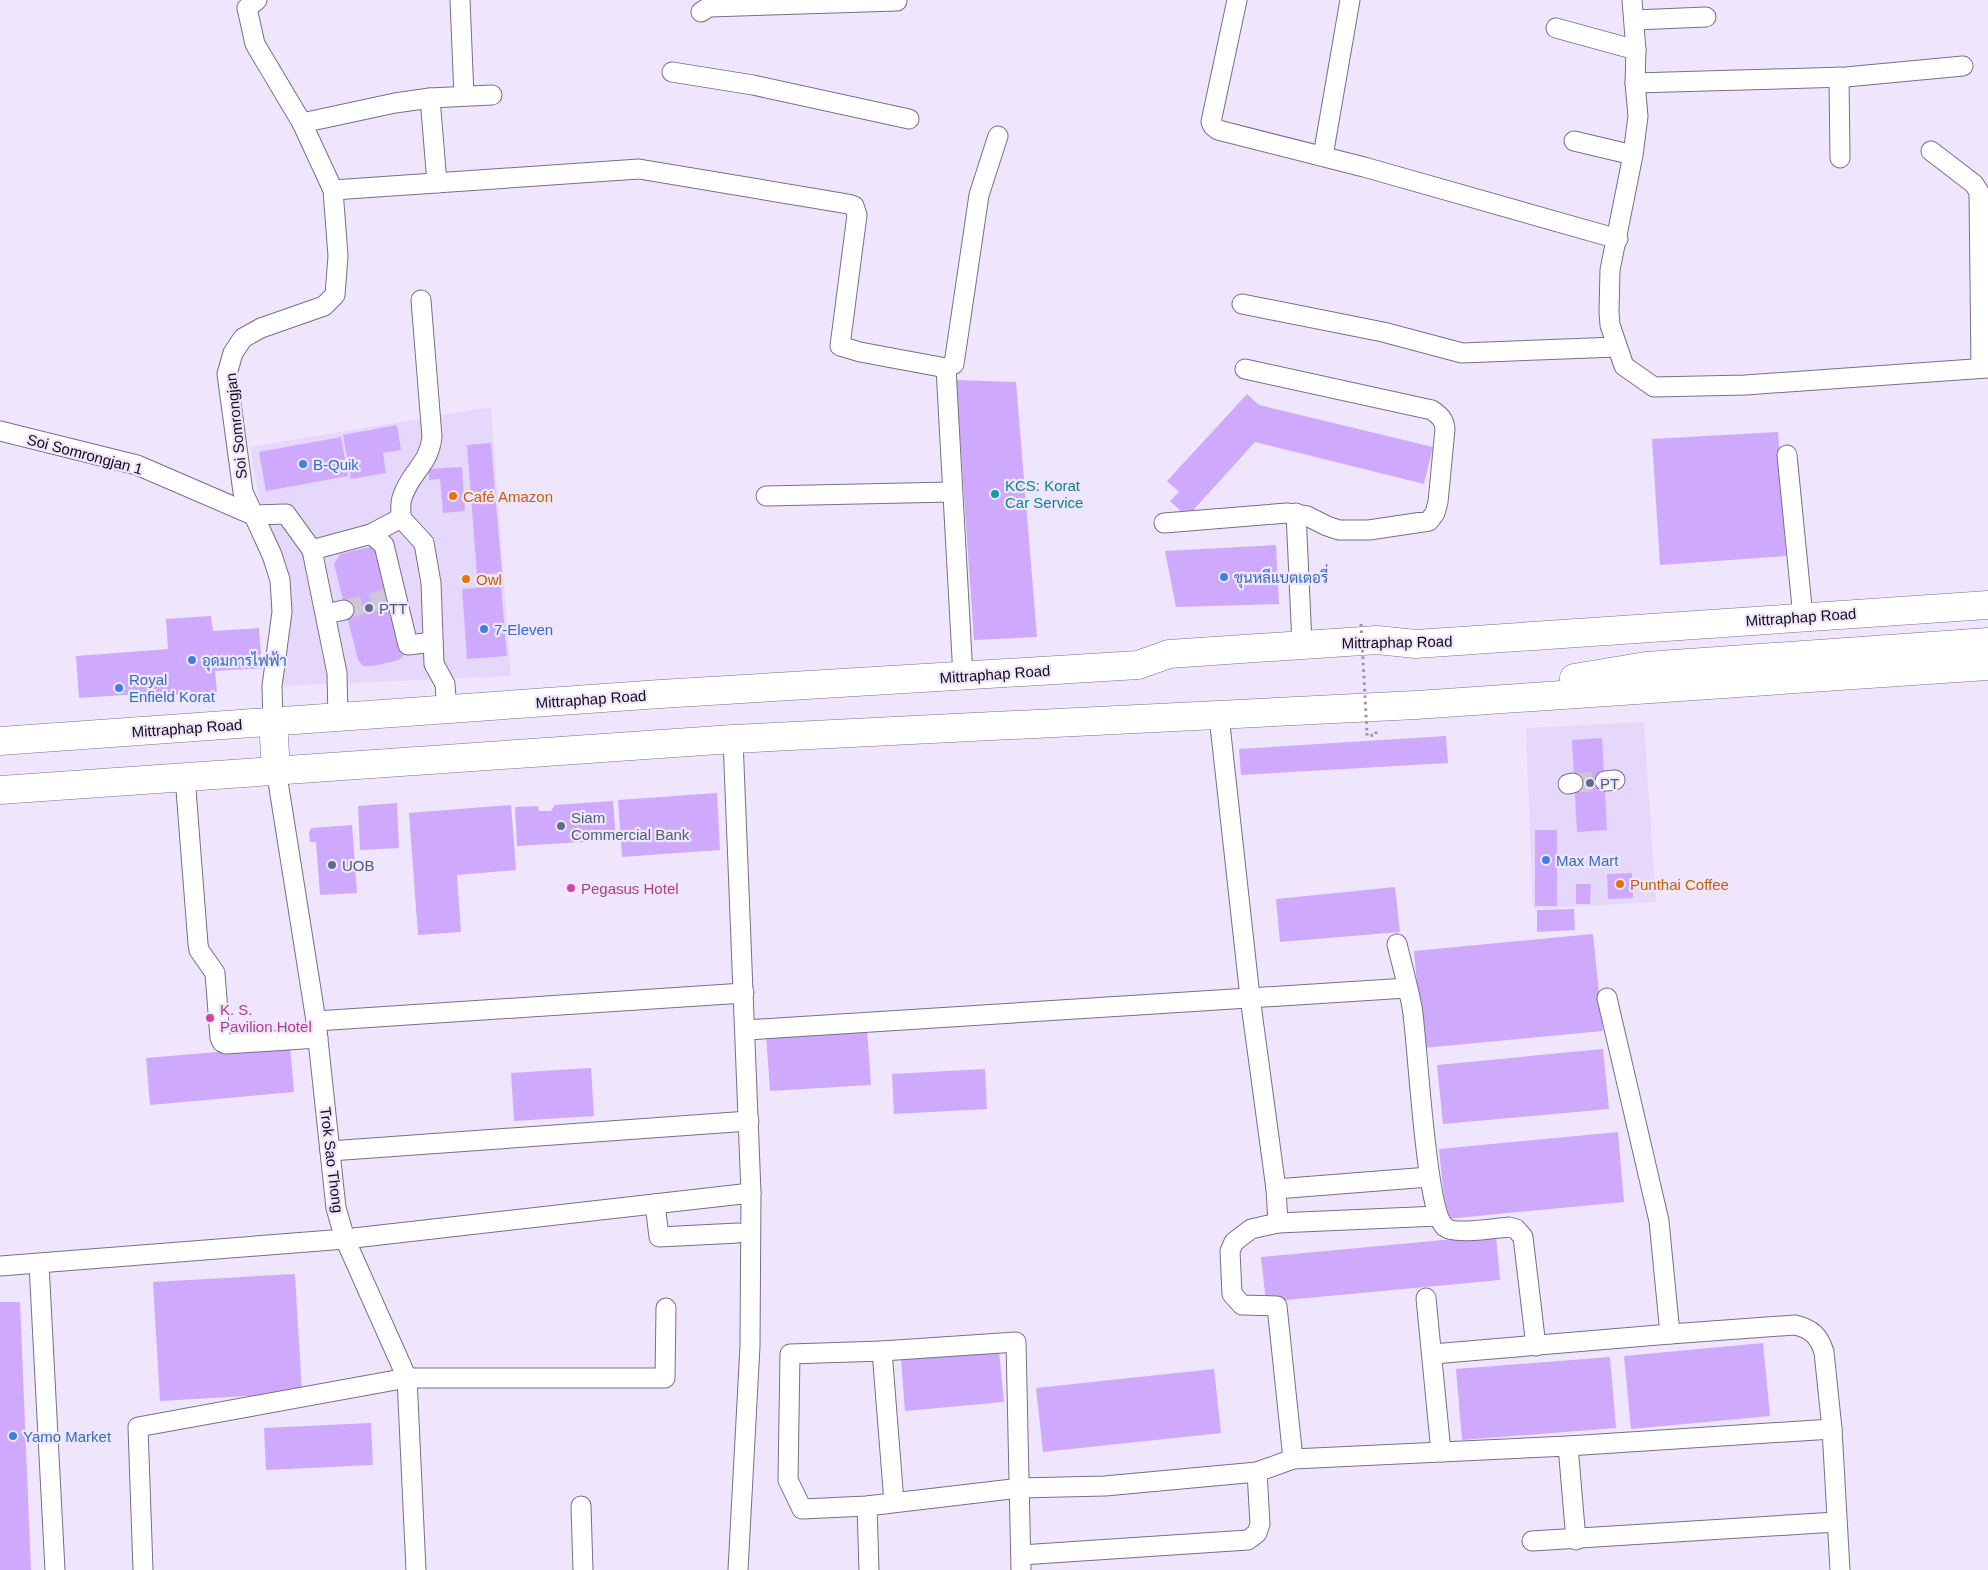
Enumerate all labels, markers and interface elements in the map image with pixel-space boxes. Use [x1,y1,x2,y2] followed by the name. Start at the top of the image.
[222,372,250,480] street label: Soi Somrongjan
[25,430,145,478] street label: Soi Somrongjan 1
[313,456,359,473] place label: B-Quik
[297,458,309,470] marker: B-Quik
[1005,477,1083,511] place label: KCS: Korat Car Service
[463,488,553,505] place label: Café Amazon
[989,488,1001,500] marker: KCS: Korat Car Service
[447,490,459,502] marker: Café Amazon
[1234,563,1328,589] place label: ชุนหลีแบตเตอรี่
[476,571,502,588] place label: Owl
[1218,571,1230,583] marker: ชุนหลีแบตเตอรี่
[460,573,472,585] marker: Owl
[379,600,407,617] place label: PTT
[363,602,375,614] marker: PTT
[1745,605,1857,629] street label: Mittraphap Road
[494,621,553,638] place label: 7-Eleven
[478,623,490,635] marker: 7-Eleven
[1341,633,1453,651] street label: Mittraphap Road
[202,651,287,672] place label: อุดมการไฟฟ้า
[186,654,198,666] marker: อุดมการไฟฟ้า
[939,662,1051,686] street label: Mittraphap Road
[129,671,216,705] place label: Royal Enfield Korat
[113,682,125,694] marker: Royal Enfield Korat
[535,687,647,711] street label: Mittraphap Road
[131,716,243,740] street label: Mittraphap Road
[1600,775,1619,792] place label: PT
[1584,777,1596,789] marker: PT
[571,809,690,843] place label: Siam Commercial Bank
[555,820,567,832] marker: Siam Commercial Bank
[1556,852,1619,869] place label: Max Mart
[1540,854,1552,866] marker: Max Mart
[342,857,375,874] place label: UOB
[326,859,338,871] marker: UOB
[1630,876,1729,893] place label: Punthai Coffee
[1614,878,1626,890] marker: Punthai Coffee
[581,880,679,897] place label: Pegasus Hotel
[565,882,577,894] marker: Pegasus Hotel
[220,1001,312,1035] place label: K. S. Pavilion Hotel
[204,1012,216,1024] marker: K. S. Pavilion Hotel
[317,1106,347,1214] street label: Trok Sao Thong
[23,1428,112,1445] place label: Yamo Market
[7,1430,19,1442] marker: Yamo Market

